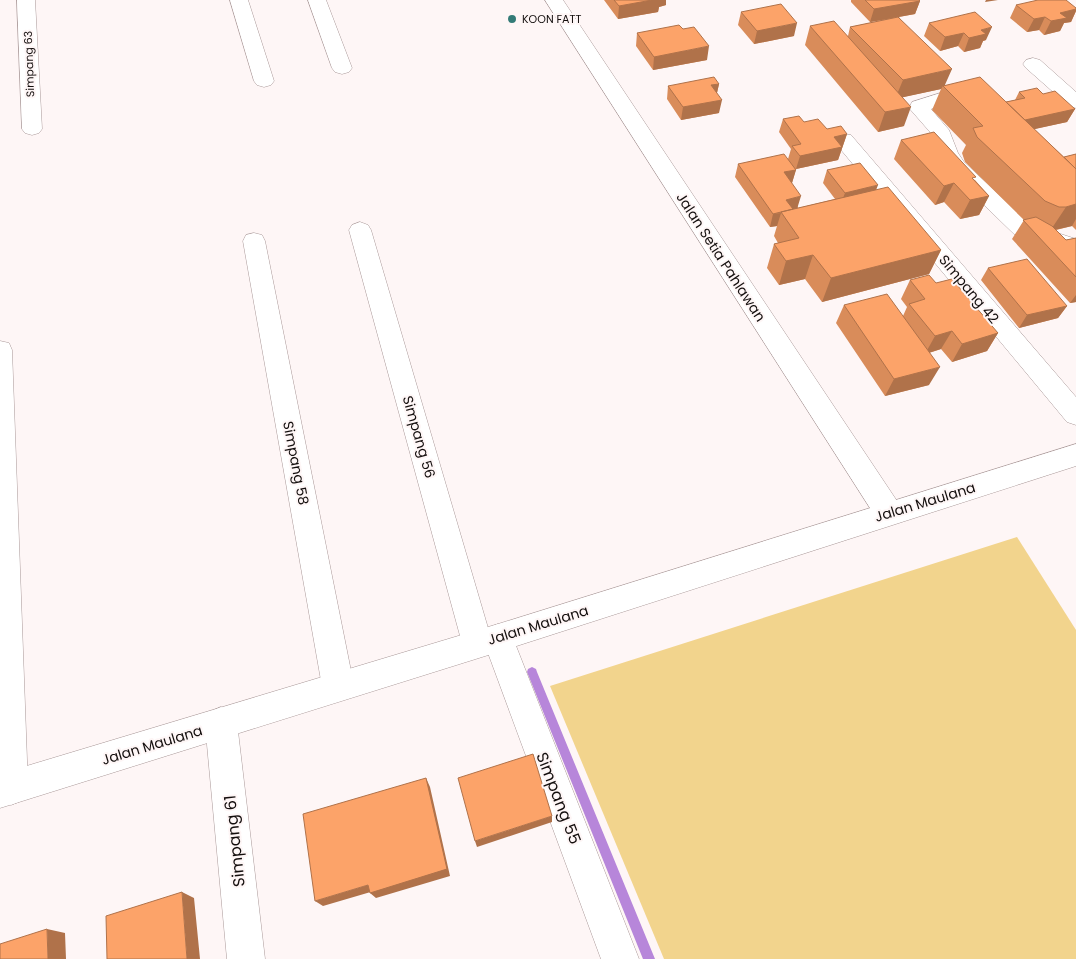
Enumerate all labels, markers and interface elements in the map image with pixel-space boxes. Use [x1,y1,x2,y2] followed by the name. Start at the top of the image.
[522,11,581,27] place label: KOON FATT
[506,13,518,25] marker: KOON FATT
[20,31,38,97] street label: Simpang 63
[672,188,770,326] street label: Jalan Setia Pahlawan
[934,250,1004,328] street label: Simpang 42
[398,393,440,481] street label: Simpang 56
[278,419,314,507] street label: Simpang 58
[872,477,978,527] street label: Jalan Maulana
[485,600,591,650] street label: Jalan Maulana
[99,720,205,770] street label: Jalan Maulana
[530,749,587,848] street label: Simpang 55
[218,794,251,888] street label: Simpang 61

